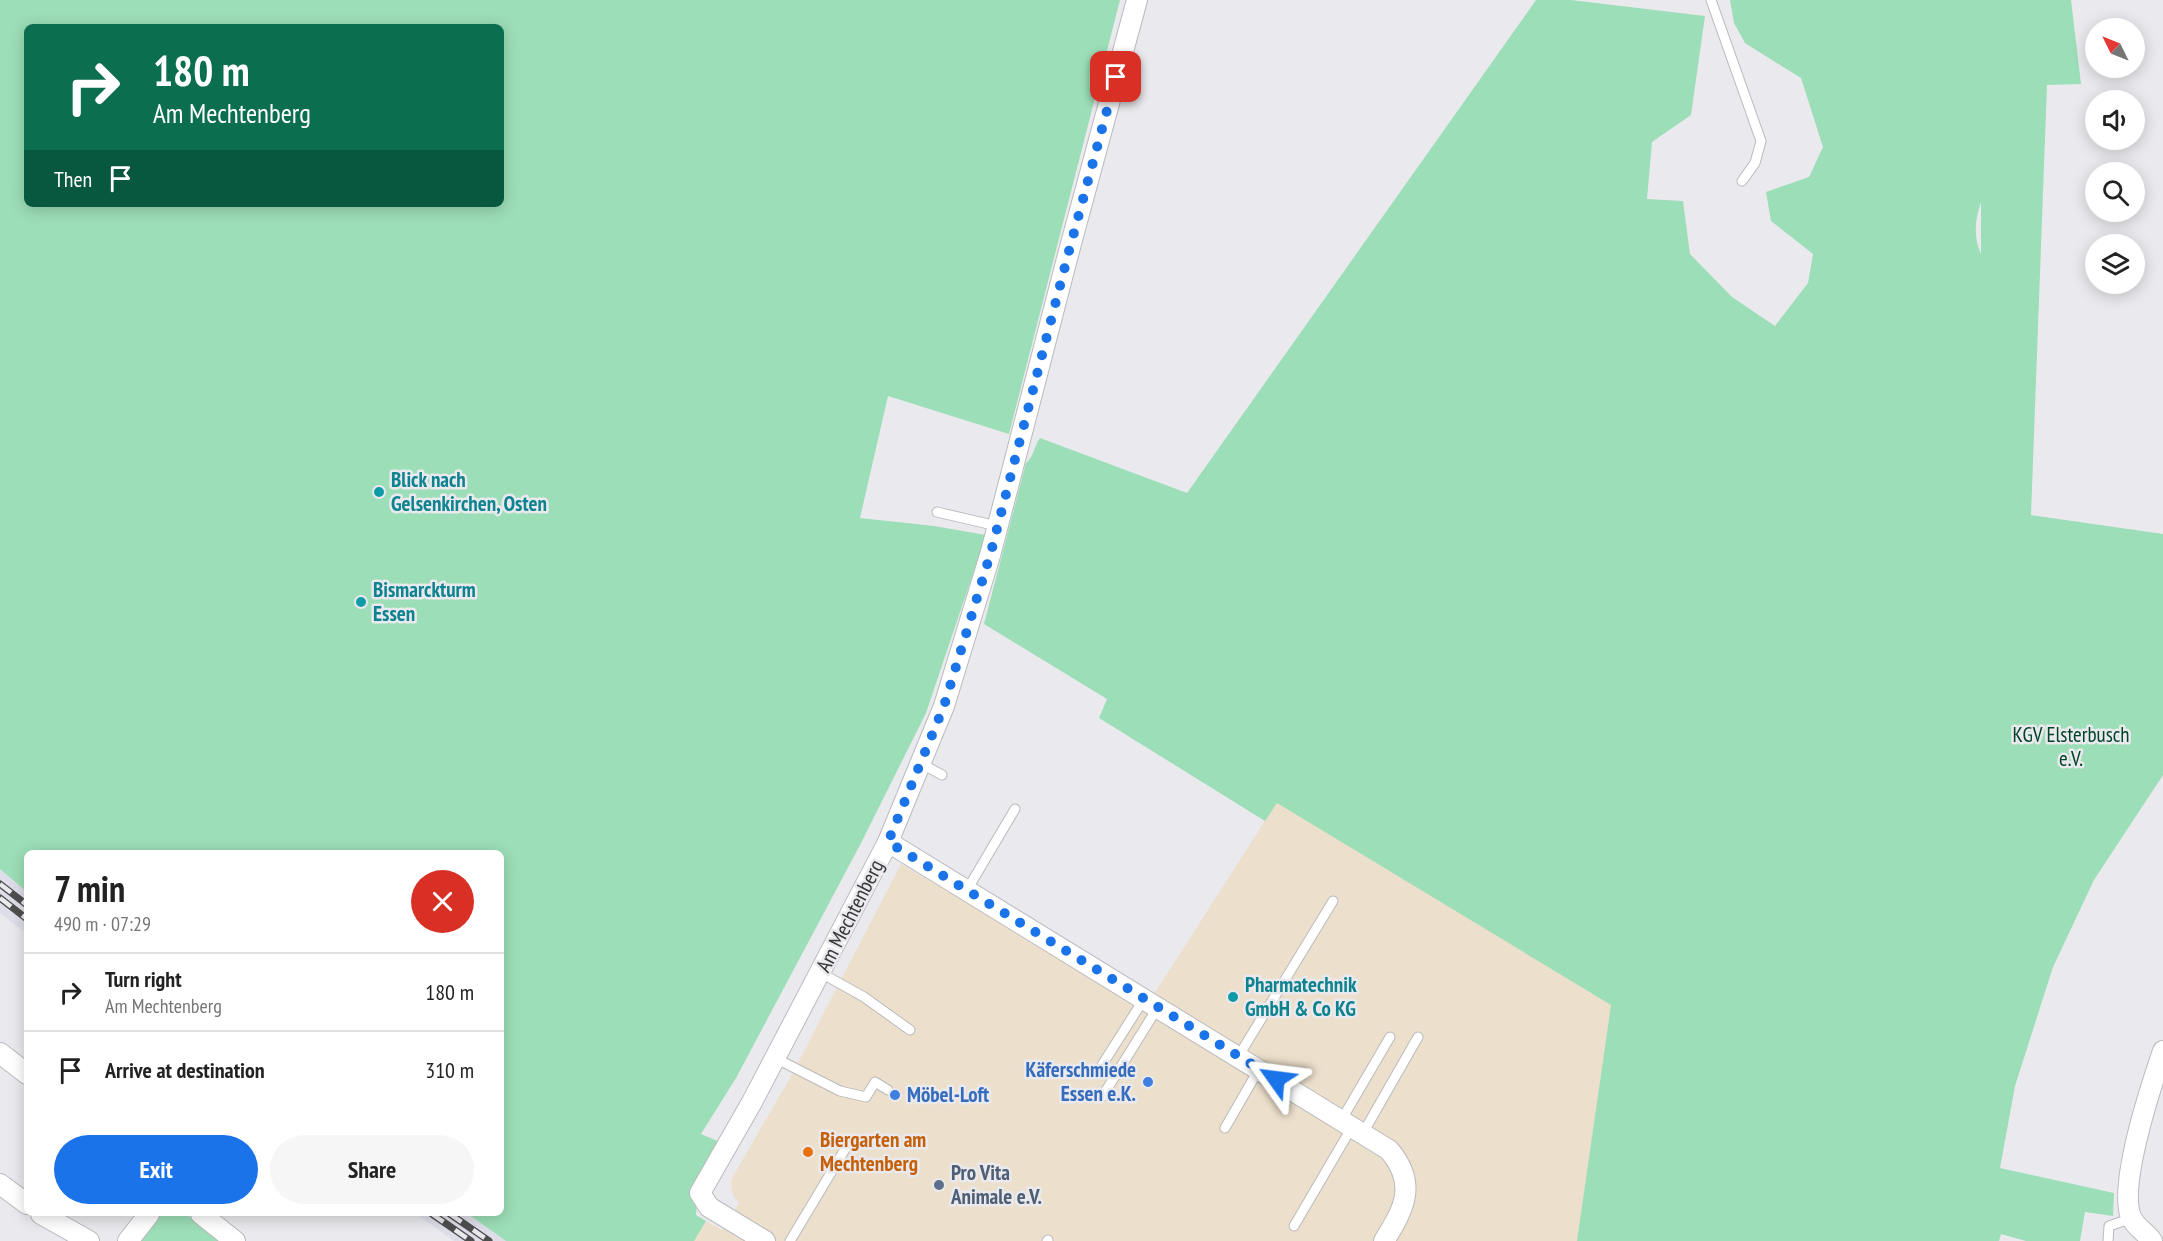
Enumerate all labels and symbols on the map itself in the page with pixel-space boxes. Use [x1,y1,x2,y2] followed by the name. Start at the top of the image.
[2085,18,2145,78] north arrow
[1090,51,1141,102] pin
[391,466,547,517] place label: Blick nach Gelsenkirchen, Osten
[372,485,386,499] marker: Blick nach Gelsenkirchen, Osten
[373,576,476,627] place label: Bismarckturm Essen
[354,595,368,609] marker: Bismarckturm Essen
[2012,721,2130,772] park label: KGV Elsterbusch e.V.
[810,855,889,977] street label: Am Mechtenberg
[1245,971,1357,1022] place label: Pharmatechnik GmbH & Co KG
[1226,990,1240,1004] marker: Pharmatechnik GmbH & Co KG
[1244,1047,1308,1111] position arrow
[1026,1056,1136,1107] place label: Käferschmiede Essen e.K.
[1141,1075,1155,1089] marker: Käferschmiede Essen e.K.
[907,1081,989,1108] place label: Möbel-Loft
[888,1088,902,1102] marker: Möbel-Loft
[820,1126,926,1177] place label: Biergarten am Mechtenberg
[801,1145,815,1159] marker: Biergarten am Mechtenberg
[950,1159,1042,1210] place label: Pro Vita Animale e.V.
[932,1178,946,1192] marker: Pro Vita Animale e.V.

